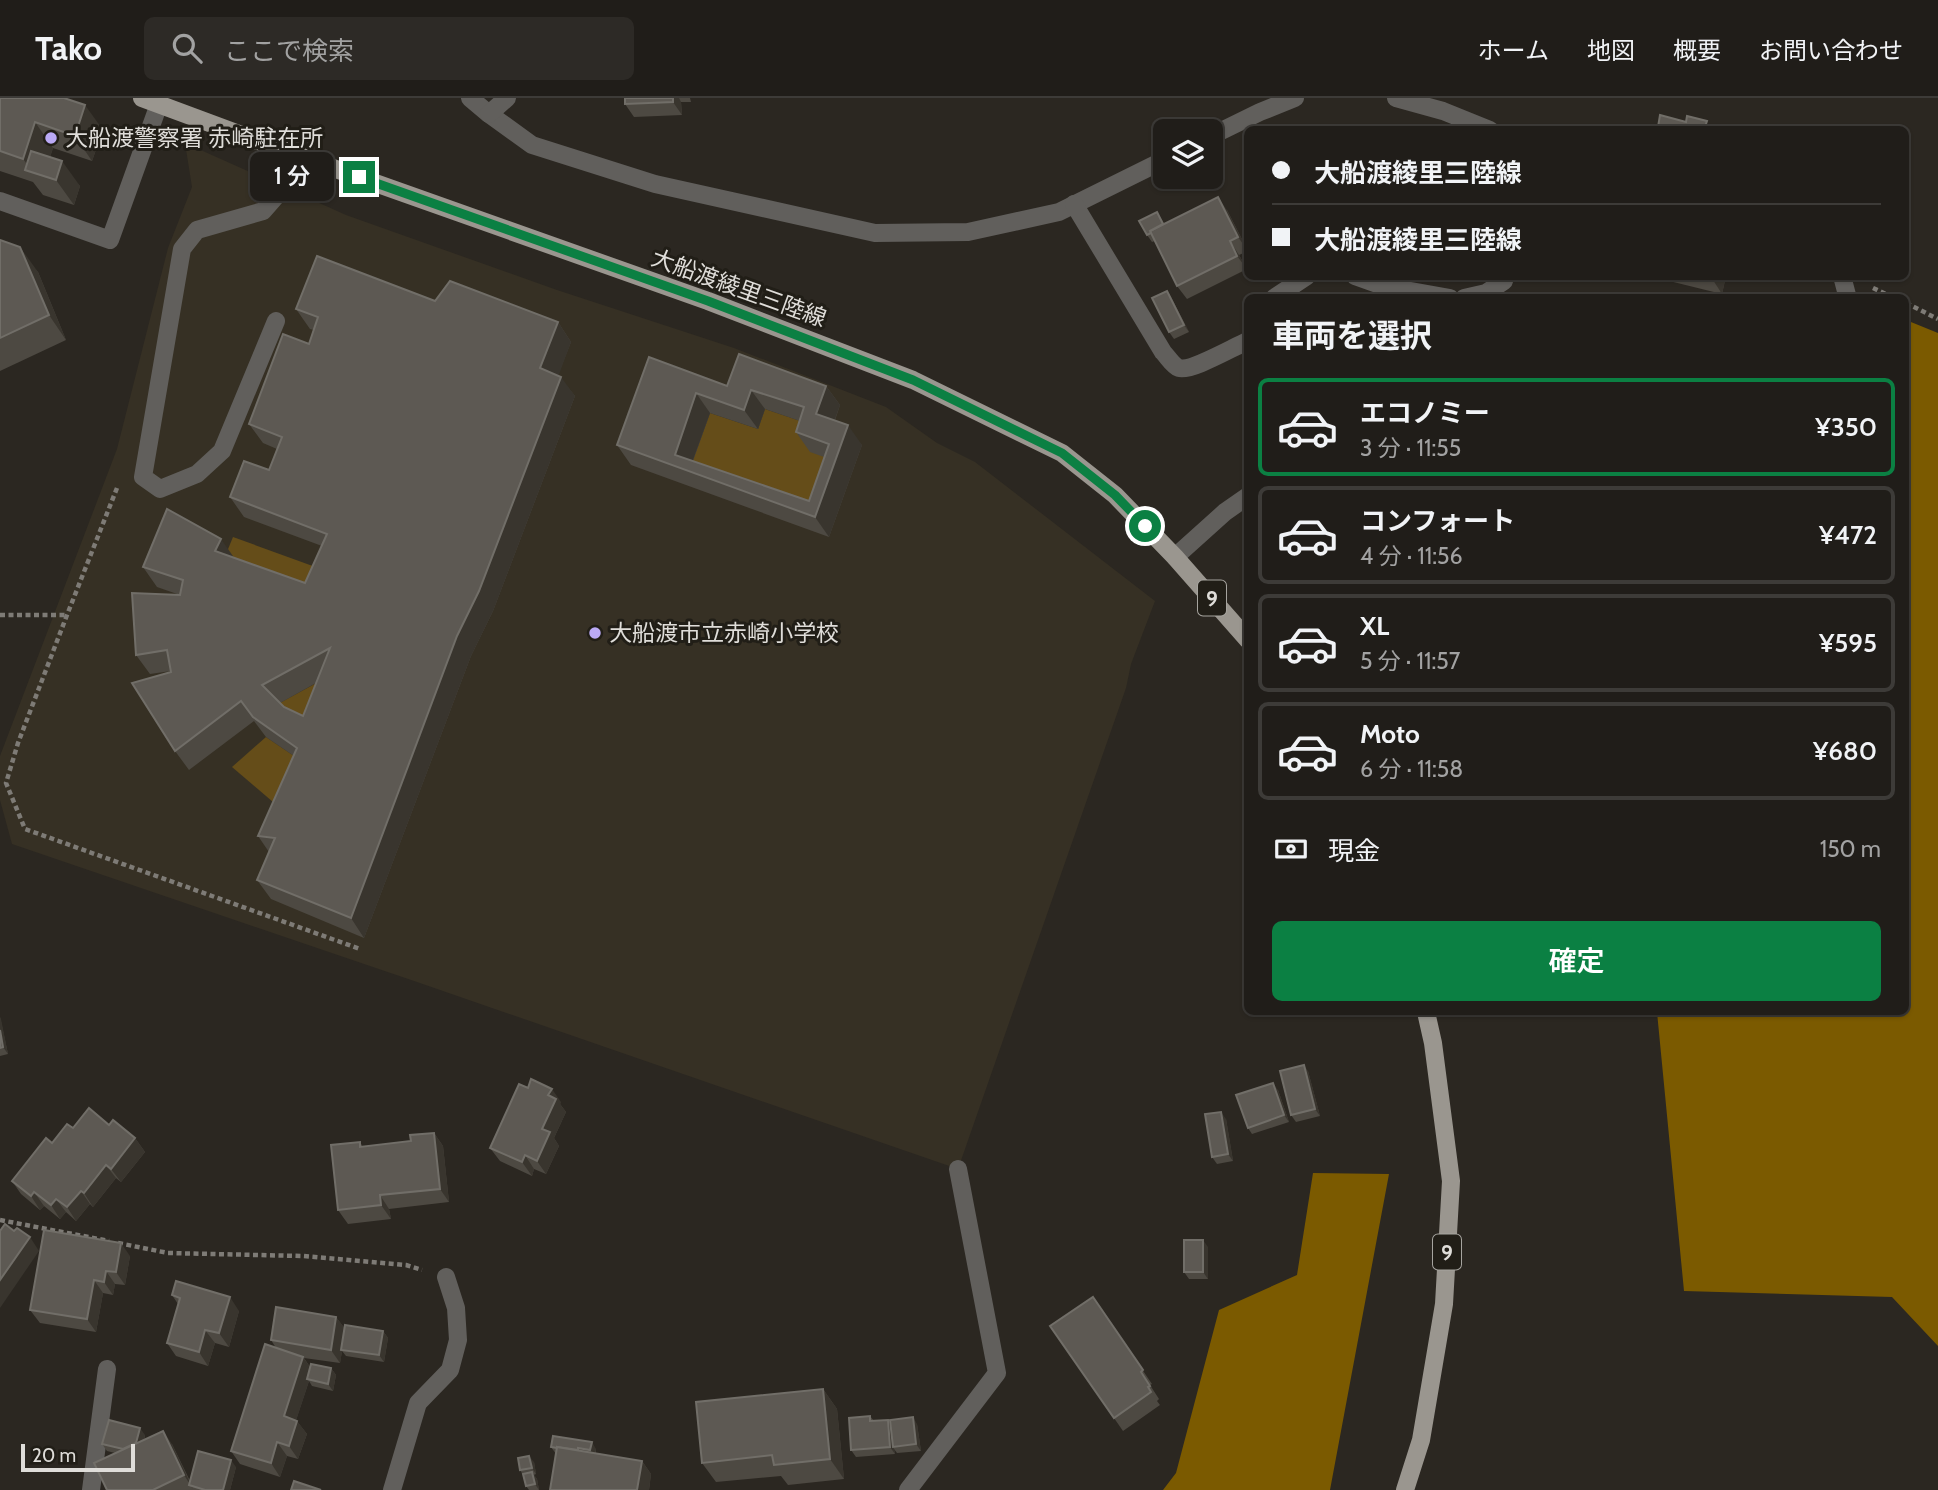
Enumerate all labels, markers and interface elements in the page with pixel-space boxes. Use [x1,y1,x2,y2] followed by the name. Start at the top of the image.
[144,17,634,80] search box
[35,28,102,68] text: Tako
[168,29,206,67] icon: search
[224,35,354,67] text: ここで検索
[1478,36,1549,65] text: ホーム
[1587,36,1635,65] text: 地図
[1673,36,1721,65] text: 概要
[1759,36,1903,65] text: お問い合わせ
[1153,119,1223,189] map controls
[1153,119,1223,189] button: layers
[65,124,323,152] place label: 大船渡警察署 赤崎駐在所
[43,130,59,146] marker: 大船渡警察署 赤崎駐在所
[250,153,334,202] callout: 1 分
[1314,157,1522,189] text: 大船渡綾里三陸線
[343,161,375,193] route end
[274,162,310,190] text: 1 分
[1314,224,1522,256] text: 大船渡綾里三陸線
[648,243,830,333] street label: 大船渡綾里三陸線
[1272,316,1432,355] text: 車両を選択
[1276,396,1339,459] icon: car
[1360,397,1490,429] text: エコノミー
[1815,411,1877,443] text: ¥350
[1360,434,1461,462] text: 3 分 · 11:55
[1276,504,1339,567] icon: car
[1360,505,1515,537] text: コンフォート
[1129,510,1161,542] route start
[1819,519,1877,551] text: ¥472
[1360,542,1463,570] text: 4 分 · 11:56
[1198,580,1226,616] road number: 9
[1360,610,1389,642] text: XL
[1276,612,1339,675] icon: car
[609,619,839,647] place label: 大船渡市立赤崎小学校
[587,625,603,641] marker: 大船渡市立赤崎小学校
[1819,627,1877,659] text: ¥595
[1360,647,1460,675] text: 5 分 · 11:57
[1360,718,1420,750] text: Moto
[1276,720,1339,783] icon: car
[1813,735,1877,767] text: ¥680
[1360,755,1463,783] text: 6 分 · 11:58
[1272,830,1310,868] icon: cash
[1328,835,1380,867] text: 現金
[1820,835,1881,863] text: 150 m
[1272,921,1881,1001] button: 確定
[1433,1234,1461,1270] road number: 9
[21,1441,135,1473] scale bar
[32,1444,76,1467] text: 20 m

